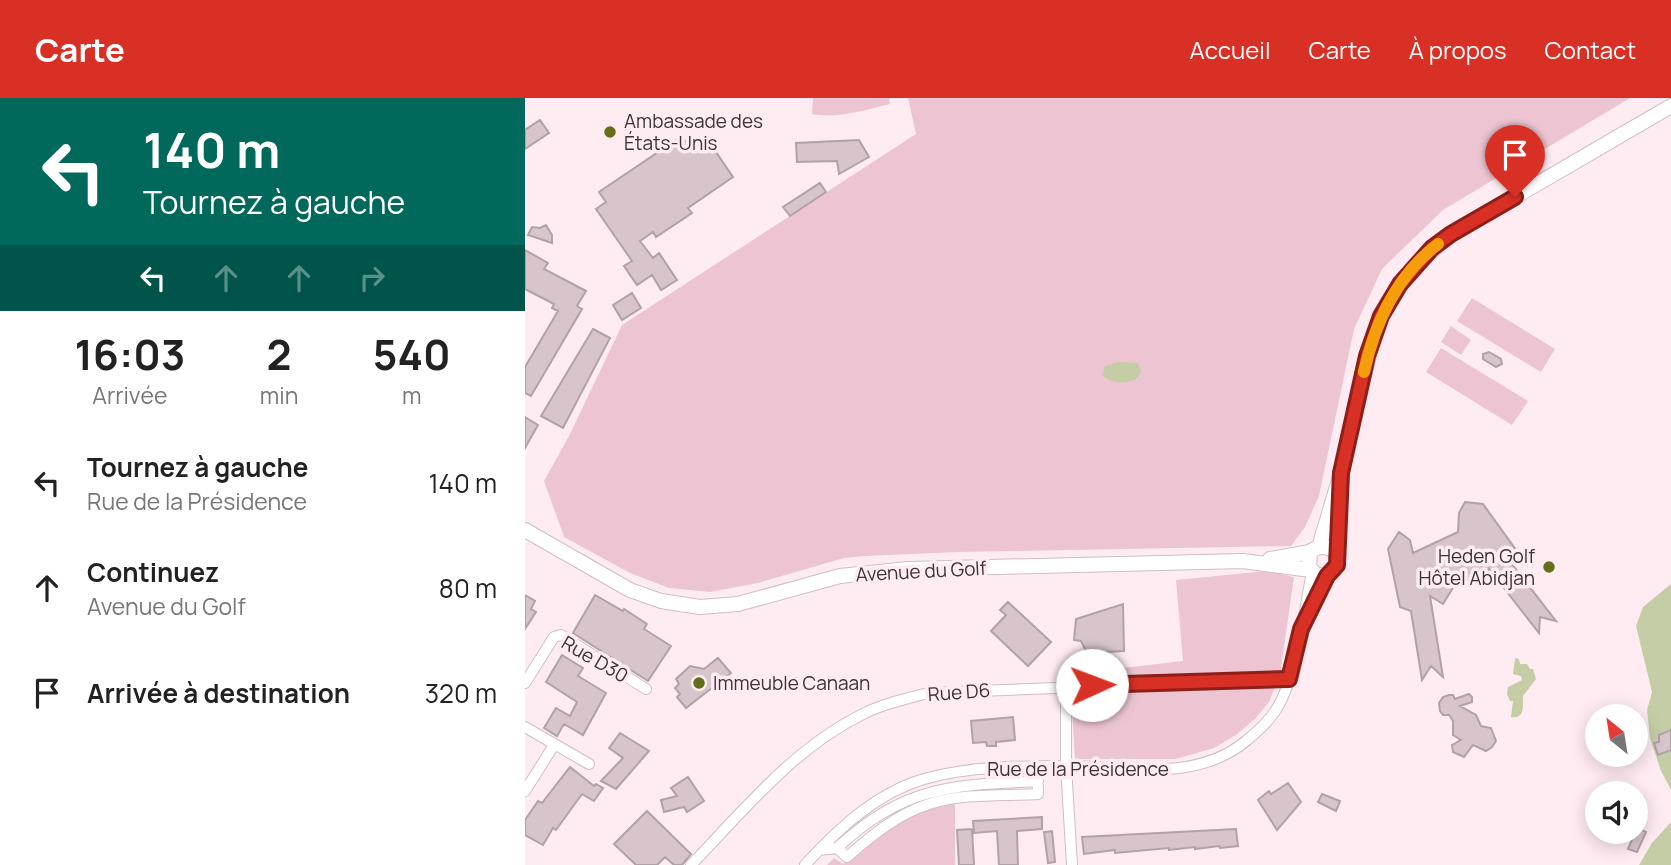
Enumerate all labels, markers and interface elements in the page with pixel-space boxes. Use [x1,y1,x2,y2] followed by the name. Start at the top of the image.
[35,27,125,72] text: Carte
[1190,33,1270,66] text: Accueil
[1308,33,1371,66] text: Carte
[1409,33,1507,66] text: À propos
[1545,33,1636,66] text: Contact
[624,108,763,156] place label: Ambassade des États-Unis
[143,116,280,183] text: 140 m
[602,124,618,140] marker: Ambassade des États-Unis
[1485,125,1545,197] pin
[28,126,119,217] icon: left
[1496,136,1534,174] icon: arrive
[143,180,405,224] text: Tournez à gauche
[134,259,172,297] icon: left
[207,259,245,297] icon: ahead
[280,259,318,297] icon: ahead
[353,259,391,297] icon: right
[74,325,185,383] text: 16:03
[267,325,292,383] text: 2
[373,325,451,383] text: 540
[92,379,167,411] text: Arrivée
[260,379,298,411] text: min
[402,379,421,411] text: m
[87,449,308,485] text: Tournez à gauche
[28,464,66,502] icon: left
[428,465,497,501] text: 140 m
[87,485,307,517] text: Rue de la Présidence
[1419,543,1535,591] place label: Heden Golf Hôtel Abidjan
[87,554,219,590] text: Continuez
[855,555,987,587] street label: Avenue du Golf
[1541,559,1557,575] marker: Heden Golf Hôtel Abidjan
[28,569,66,607] icon: ahead
[439,570,497,606] text: 80 m
[87,590,246,622] text: Avenue du Golf
[557,629,633,689] street label: Rue D30
[1055,648,1129,722] position arrow
[713,670,870,696] place label: Immeuble Canaan
[28,674,66,712] icon: arrive
[87,675,350,711] text: Arrivée à destination
[425,675,497,711] text: 320 m
[691,675,707,691] marker: Immeuble Canaan
[927,677,991,707] street label: Rue D6
[1585,704,1649,766] north arrow
[1585,704,1648,844] map controls
[987,756,1169,782] street label: Rue de la Présidence
[1585,781,1648,844] button: sound

